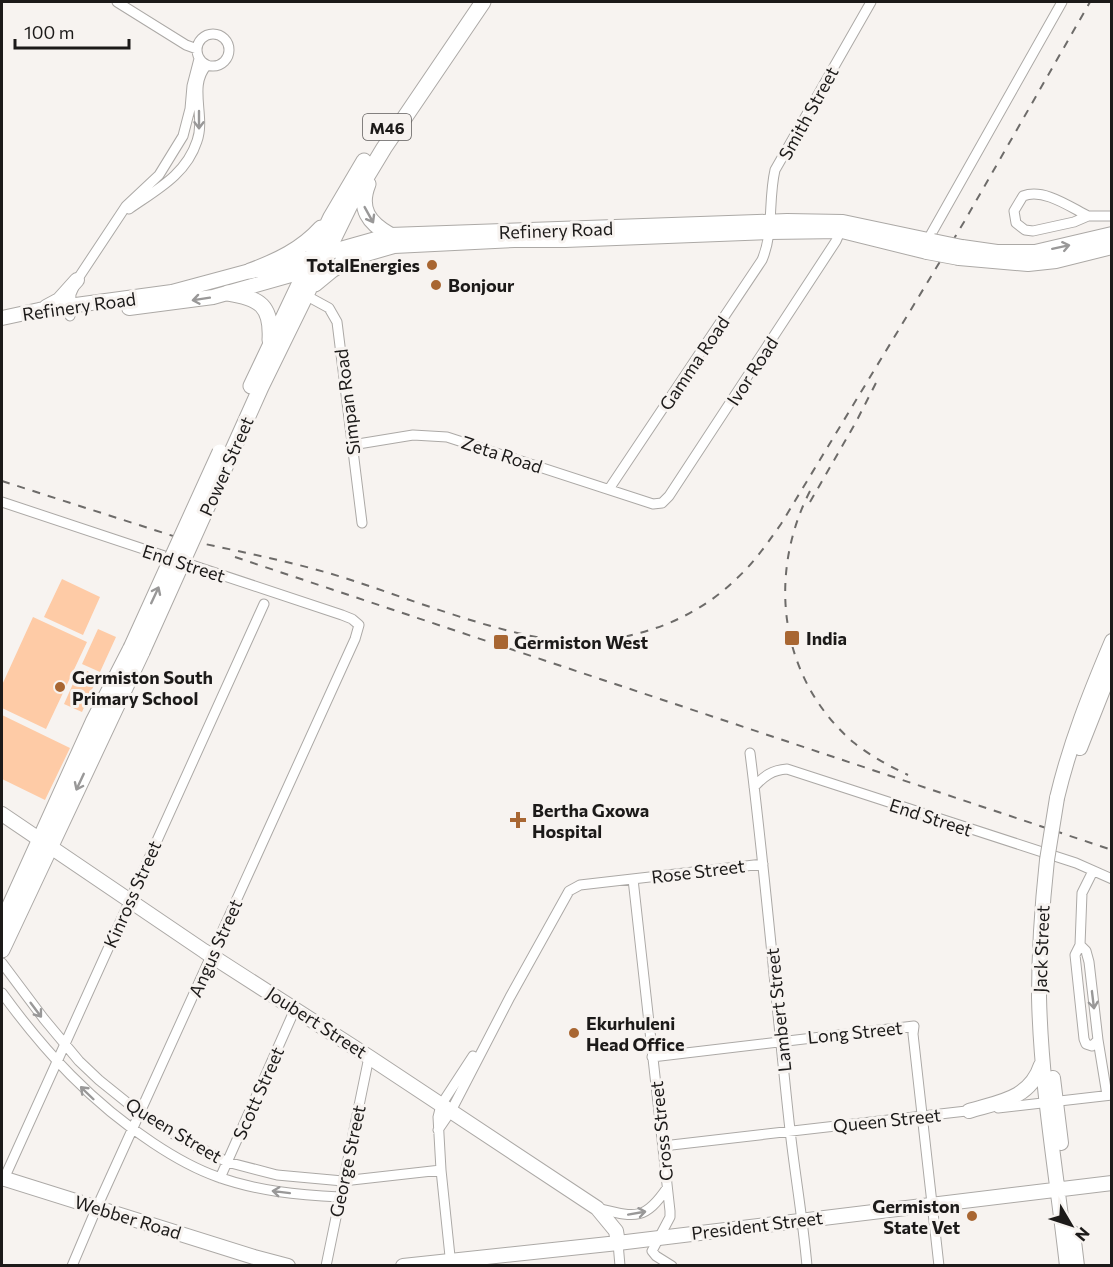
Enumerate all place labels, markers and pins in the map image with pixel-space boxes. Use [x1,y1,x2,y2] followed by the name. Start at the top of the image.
[306,254,420,276] place label: TotalEnergies
[425,258,439,272] marker: TotalEnergies
[448,274,515,296] place label: Bonjour
[429,278,443,292] marker: Bonjour
[806,627,847,649] place label: India
[783,629,801,647] marker: India
[514,631,649,653] place label: Germiston West
[492,633,510,651] marker: Germiston West
[72,666,213,709] place label: Germiston South Primary School
[53,680,67,694] marker: Germiston South Primary School
[532,799,649,842] place label: Bertha Gxowa Hospital
[509,811,527,829] marker: Bertha Gxowa Hospital
[586,1012,685,1055] place label: Ekurhuleni Head Office
[567,1026,581,1040] marker: Ekurhuleni Head Office
[872,1195,960,1238] place label: Germiston State Vet
[965,1209,979,1223] marker: Germiston State Vet

